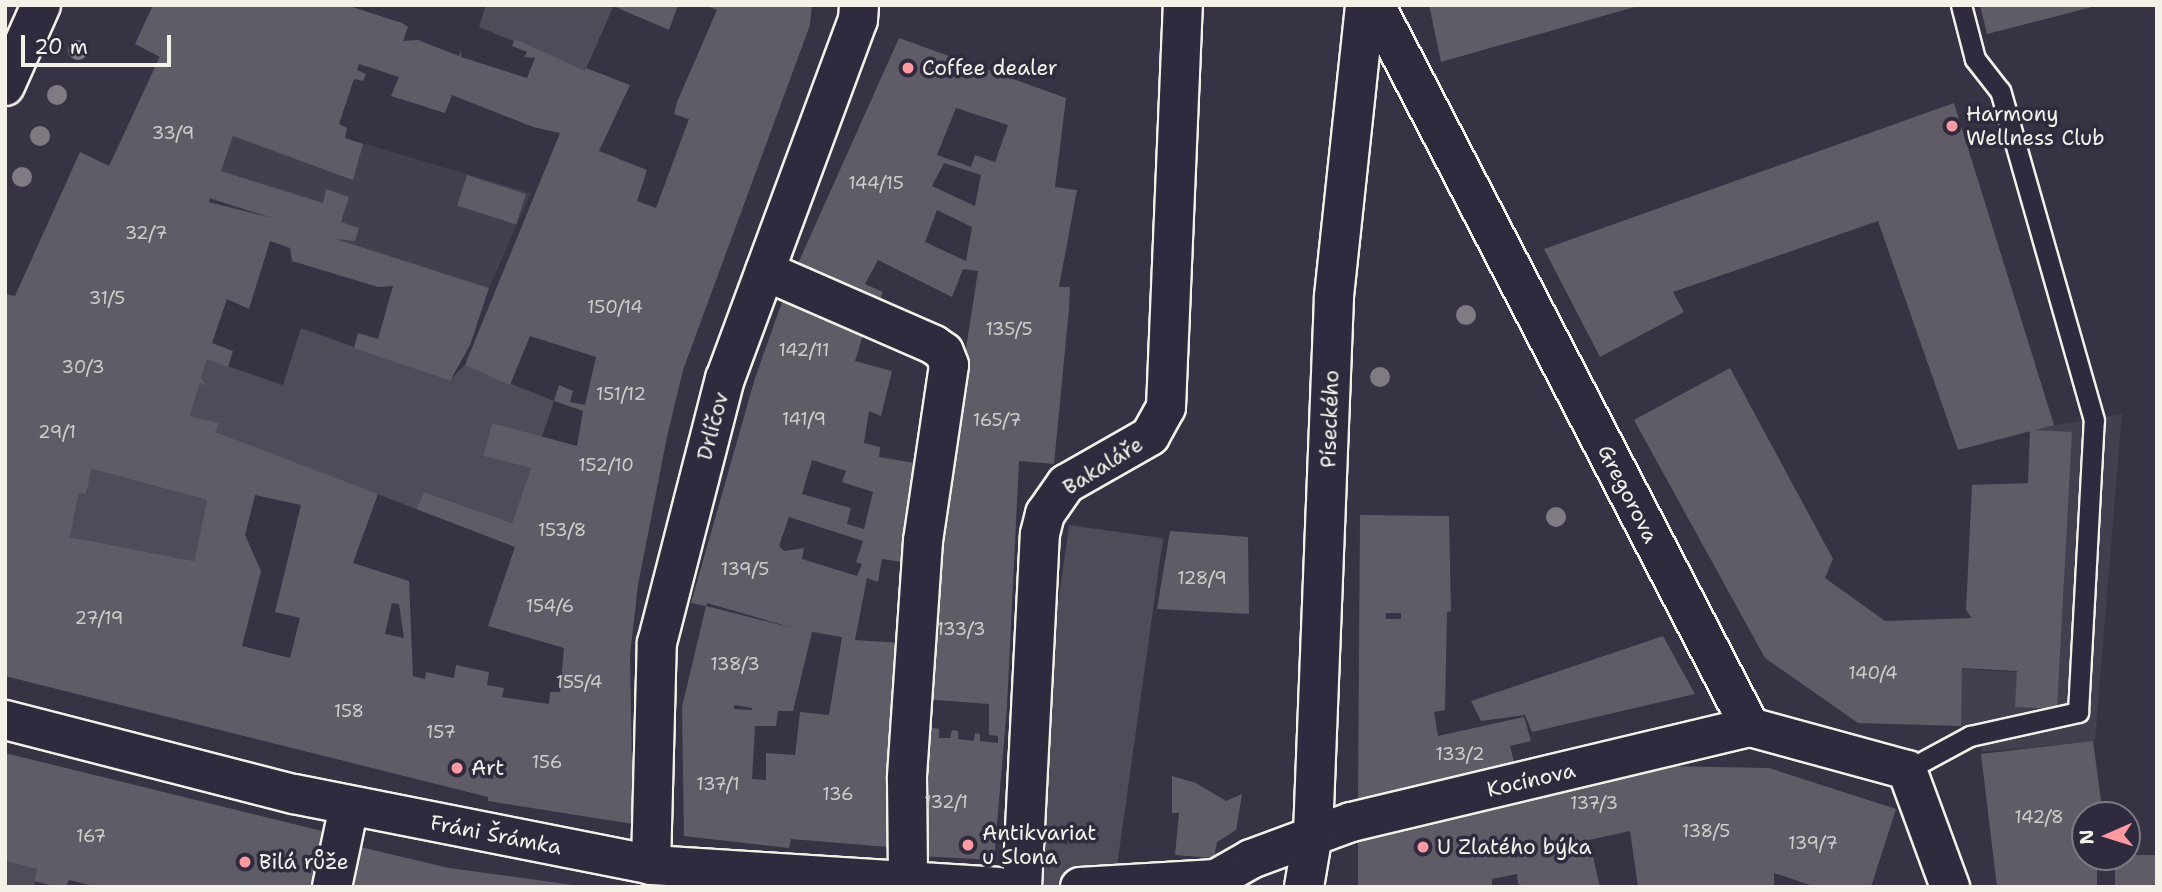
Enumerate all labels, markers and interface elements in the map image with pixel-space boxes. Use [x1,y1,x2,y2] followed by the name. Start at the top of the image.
[24,21,175,65] scale bar
[34,33,88,61] text: 20 m
[922,55,1058,81] place label: Coffee dealer
[900,60,916,76] marker: Coffee dealer
[1966,101,2105,151] place label: Harmony Wellness Club
[1944,118,1960,134] marker: Harmony Wellness Club
[152,122,194,144] house number: 33/9
[848,172,904,194] house number: 144/15
[125,222,167,244] house number: 32/7
[89,287,125,309] house number: 31/5
[587,296,643,318] house number: 150/14
[985,318,1033,340] house number: 135/5
[778,339,830,361] house number: 142/11
[61,356,105,378] house number: 30/3
[1316,370,1344,468] street label: Píseckého
[596,383,646,405] house number: 151/12
[692,389,734,463] street label: Drlíčov
[782,408,826,430] house number: 141/9
[973,409,1021,431] house number: 165/7
[38,421,76,443] house number: 29/1
[1058,432,1148,500] street label: Bakaláře
[1593,441,1663,547] street label: Gregorova
[578,454,634,476] house number: 152/10
[538,519,586,541] house number: 153/8
[721,558,769,580] house number: 139/5
[1177,567,1227,589] house number: 128/9
[526,595,574,617] house number: 154/6
[75,607,123,629] house number: 27/19
[936,618,986,640] house number: 133/3
[710,653,760,675] house number: 138/3
[1848,662,1898,684] house number: 140/4
[556,671,602,693] house number: 155/4
[334,700,364,722] house number: 158
[426,721,456,743] house number: 157
[1435,743,1485,765] house number: 133/2
[532,751,562,773] house number: 156
[471,755,504,781] place label: Art
[1484,758,1578,802] street label: Kocínova
[449,760,465,776] marker: Art
[696,773,740,795] house number: 137/1
[822,783,854,805] house number: 136
[924,791,968,813] house number: 132/1
[1570,792,1618,814] house number: 137/3
[2071,801,2141,871] north arrow
[2014,806,2064,828] house number: 142/8
[428,810,564,860] street label: Fráni Šrámka
[982,820,1096,870] place label: Antikvariat u Slona
[1682,820,1730,842] house number: 138/5
[76,825,106,847] house number: 167
[2074,829,2099,845] text: N
[1788,832,1838,854] house number: 139/7
[1437,834,1592,860] place label: U Zlatého býka
[960,837,976,853] marker: Antikvariat u Slona
[1415,839,1431,855] marker: U Zlatého býka
[259,849,349,875] place label: Bilá růže
[237,854,253,870] marker: Bilá růže

